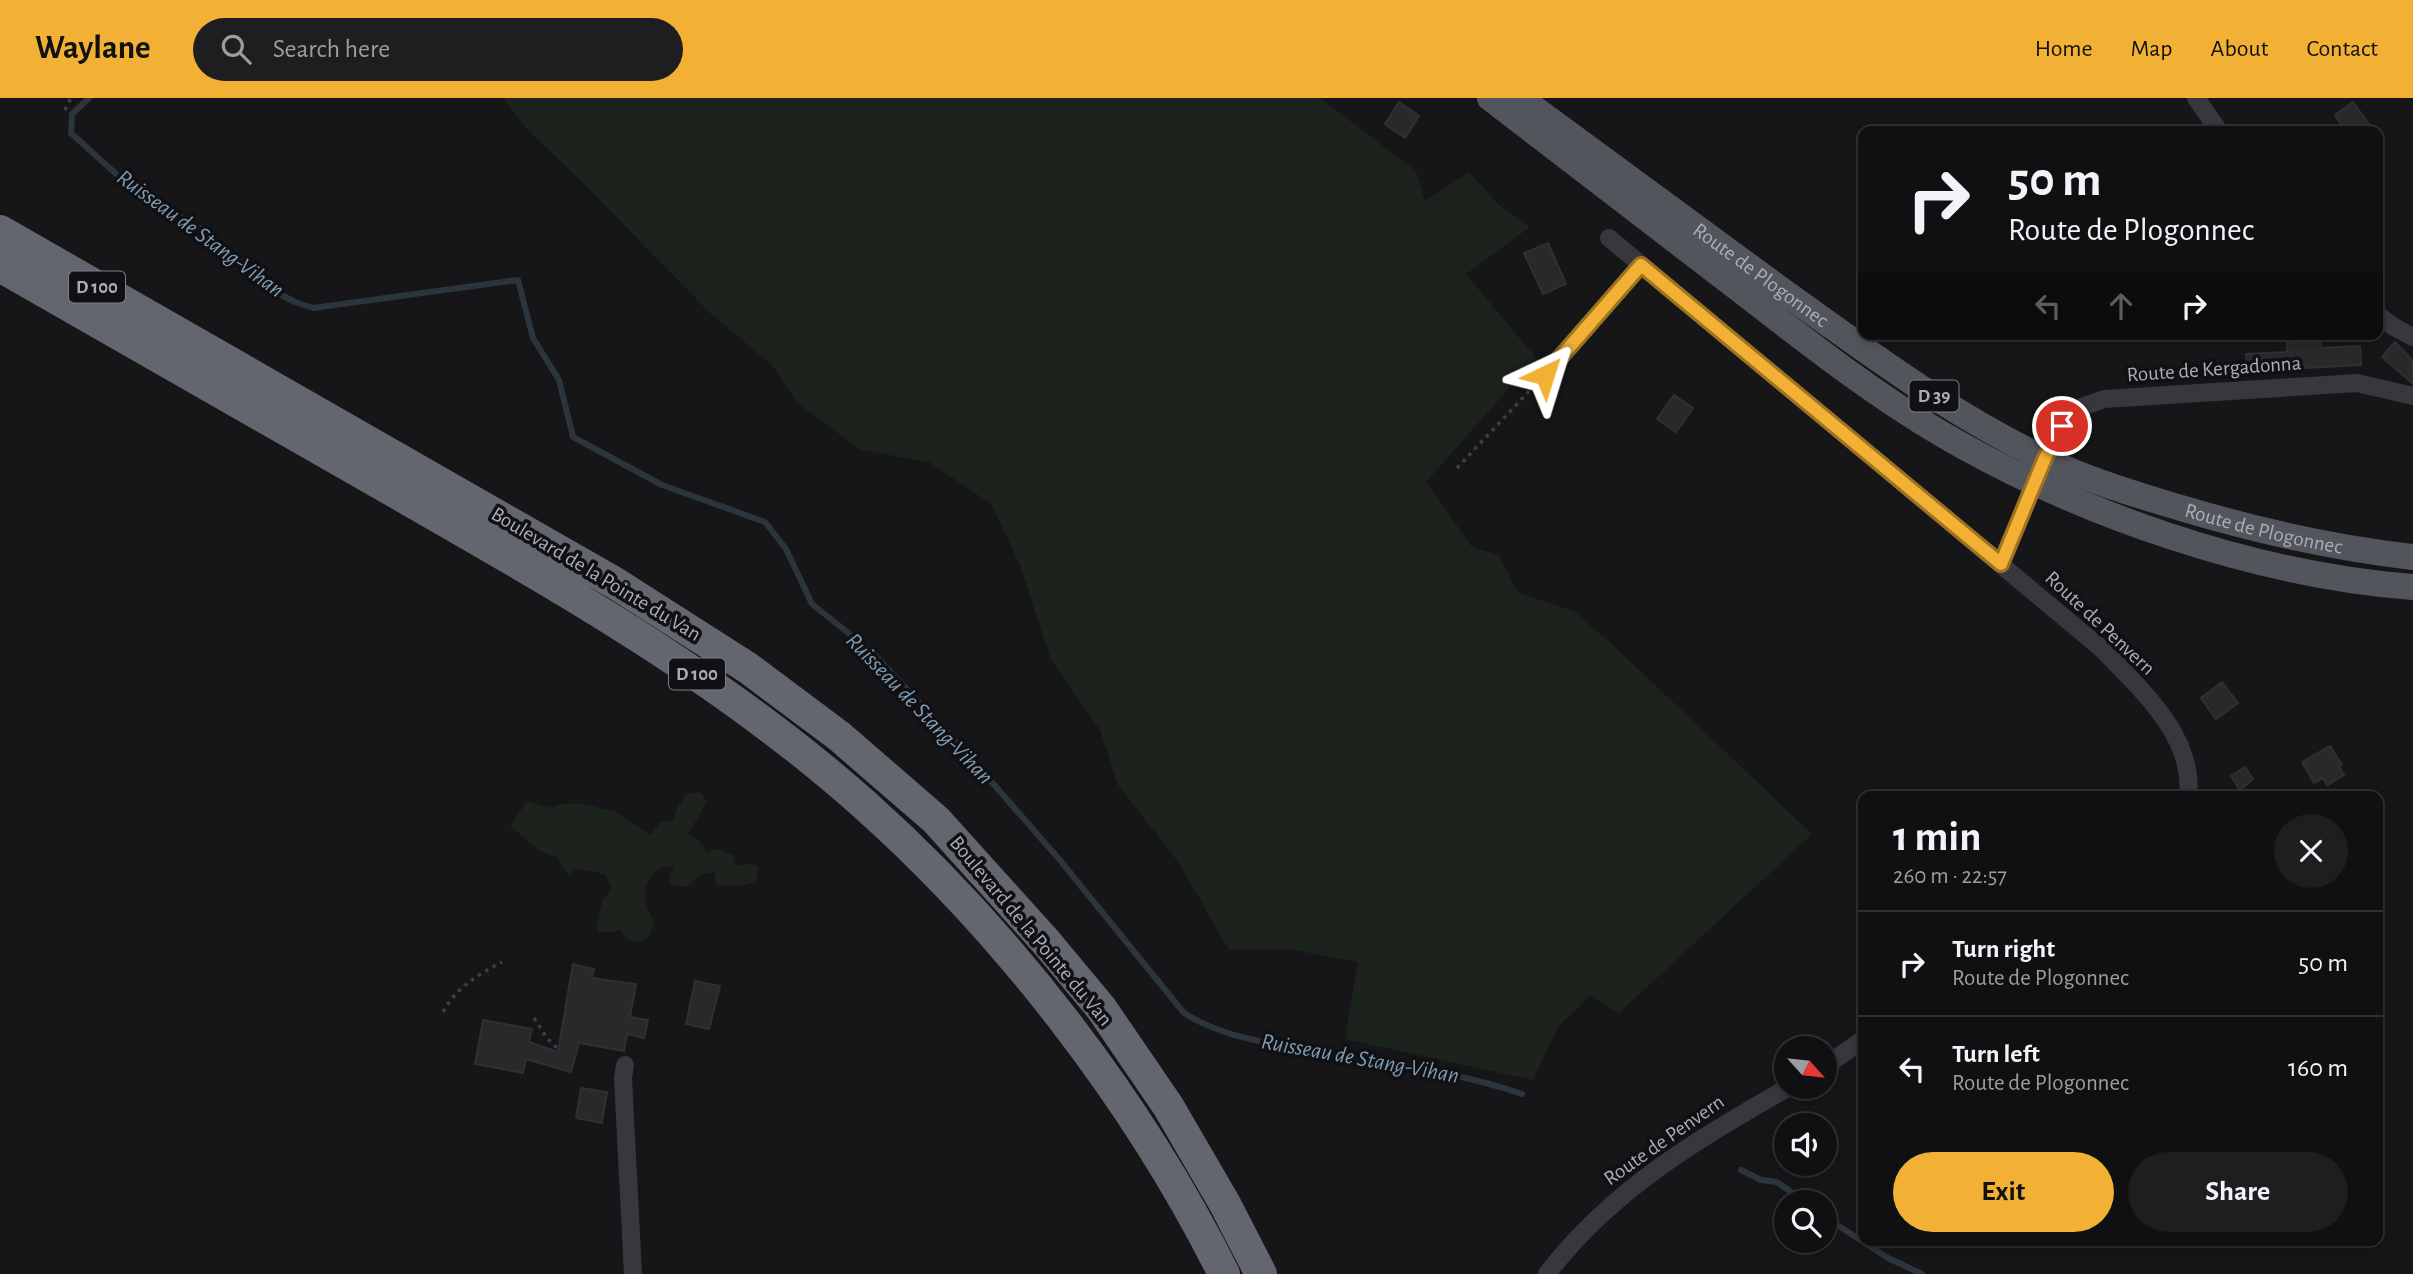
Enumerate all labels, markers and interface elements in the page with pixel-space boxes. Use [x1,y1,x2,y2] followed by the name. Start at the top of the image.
[193,18,683,81] search box
[217,30,255,68] icon: search
[35,32,151,65] text: Waylane
[273,36,390,62] text: Search here
[2035,37,2093,61] text: Home
[2131,37,2173,61] text: Map
[2211,37,2268,61] text: About
[2306,37,2378,61] text: Contact
[1893,154,1984,245] icon: right
[2008,156,2102,205] text: 50 m
[112,166,288,302] water label: Ruisseau de Stang-Vihan
[2008,214,2254,246] text: Route de Plogonnec
[1690,219,1832,331] street label: Route de Plogonnec
[69,272,125,302] road number: D 100
[2029,287,2067,325] icon: left
[2102,287,2140,325] icon: ahead
[2175,287,2213,325] icon: right
[1508,338,1582,412] position arrow
[2126,352,2302,386] street label: Route de Kergadonna
[1910,380,1958,412] road number: D 39
[2032,396,2092,456] pin
[2043,407,2081,445] icon: arrive
[2182,499,2344,557] street label: Route de Plogonnec
[488,503,704,645] street label: Boulevard de la Pointe du Van
[2041,567,2159,679] street label: Route de Penvern
[841,629,997,789] water label: Ruisseau de Stang-Vihan
[669,659,725,690] road number: D 100
[2274,814,2348,888] button: close
[1893,816,1982,858] text: 1 min
[946,832,1116,1030] street label: Boulevard de la Pointe du Van
[1893,865,2007,888] text: 260 m · 22:57
[1952,936,2055,962] text: Turn right
[1893,945,1931,983] icon: right
[2298,950,2348,976] text: 50 m
[1952,967,2129,990] text: Route de Plogonnec
[1259,1030,1461,1088] water label: Ruisseau de Stang-Vihan
[1774,1036,1838,1099] north arrow
[1774,1036,1837,1253] map controls
[1952,1041,2040,1067] text: Turn left
[1893,1050,1931,1088] icon: left
[2288,1055,2348,1081] text: 160 m
[1952,1072,2129,1095] text: Route de Plogonnec
[1600,1091,1728,1189] street label: Route de Penvern
[1774,1113,1837,1176] button: sound
[1893,1152,2114,1232] button: Exit
[2128,1152,2348,1232] button: Share
[1774,1190,1837,1253] button: search

